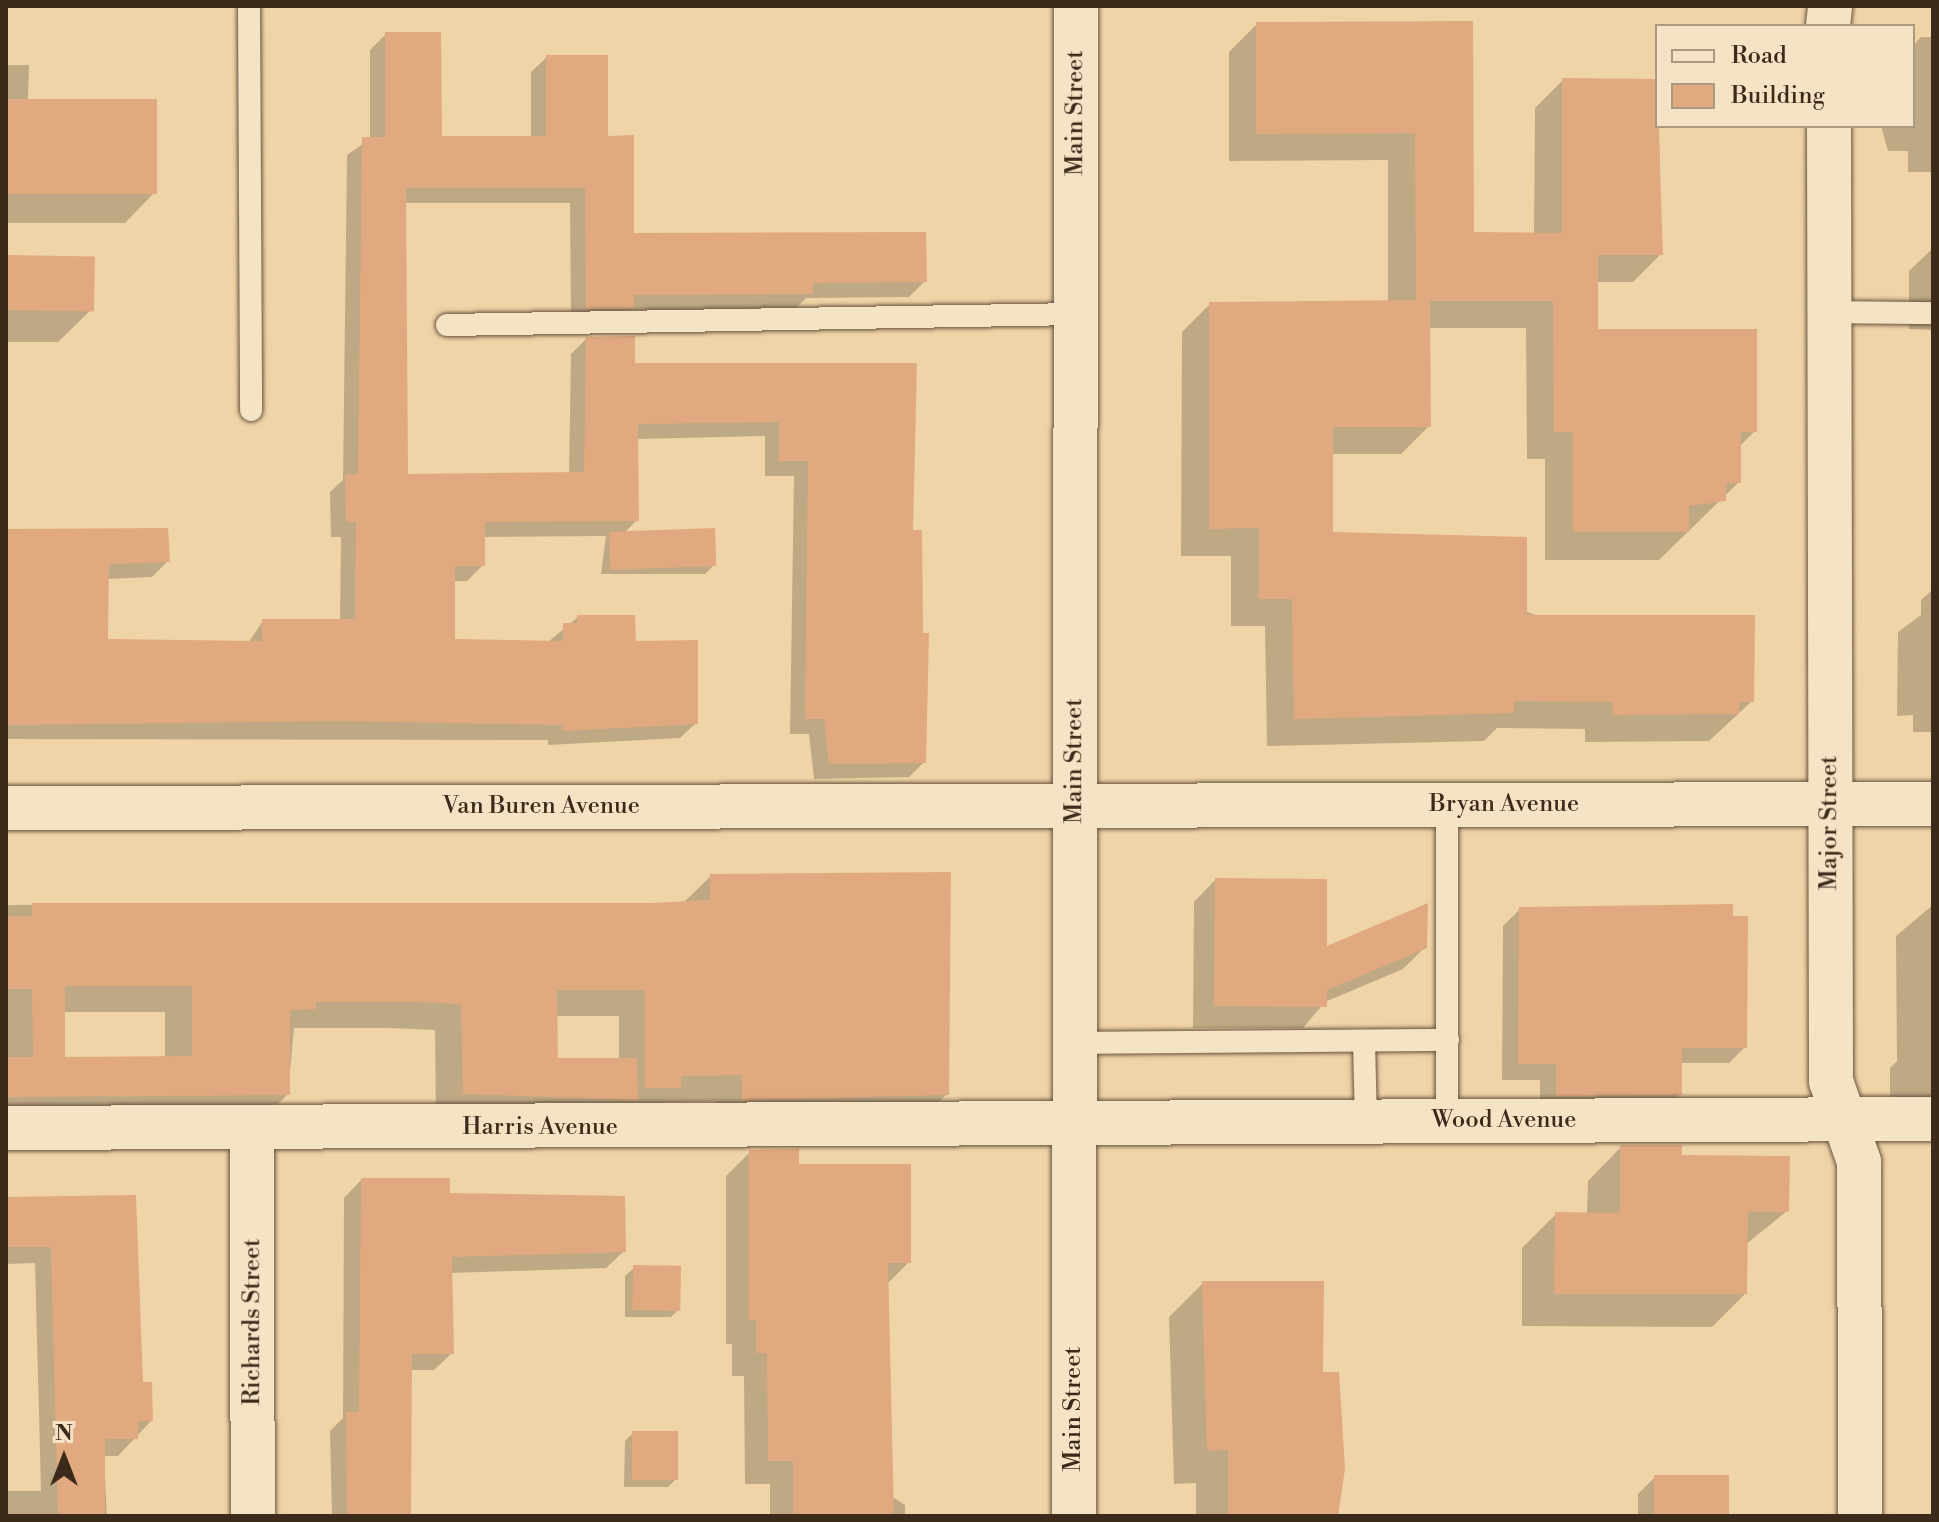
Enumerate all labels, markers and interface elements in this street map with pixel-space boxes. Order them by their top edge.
legend [1655,24,1915,128]
text: Road [1731,41,1787,71]
street label: Main Street [1062,50,1090,176]
text: Building [1731,81,1825,111]
street label: Main Street [1061,698,1089,824]
street label: Major Street [1816,755,1844,891]
street label: Bryan Avenue [1429,791,1579,819]
street label: Van Buren Avenue [442,793,640,821]
street label: Wood Avenue [1432,1107,1576,1135]
street label: Harris Avenue [462,1114,618,1142]
street label: Richards Street [239,1238,267,1406]
street label: Main Street [1060,1346,1088,1472]
north arrow [24,1418,104,1498]
text: N [55,1420,73,1447]

